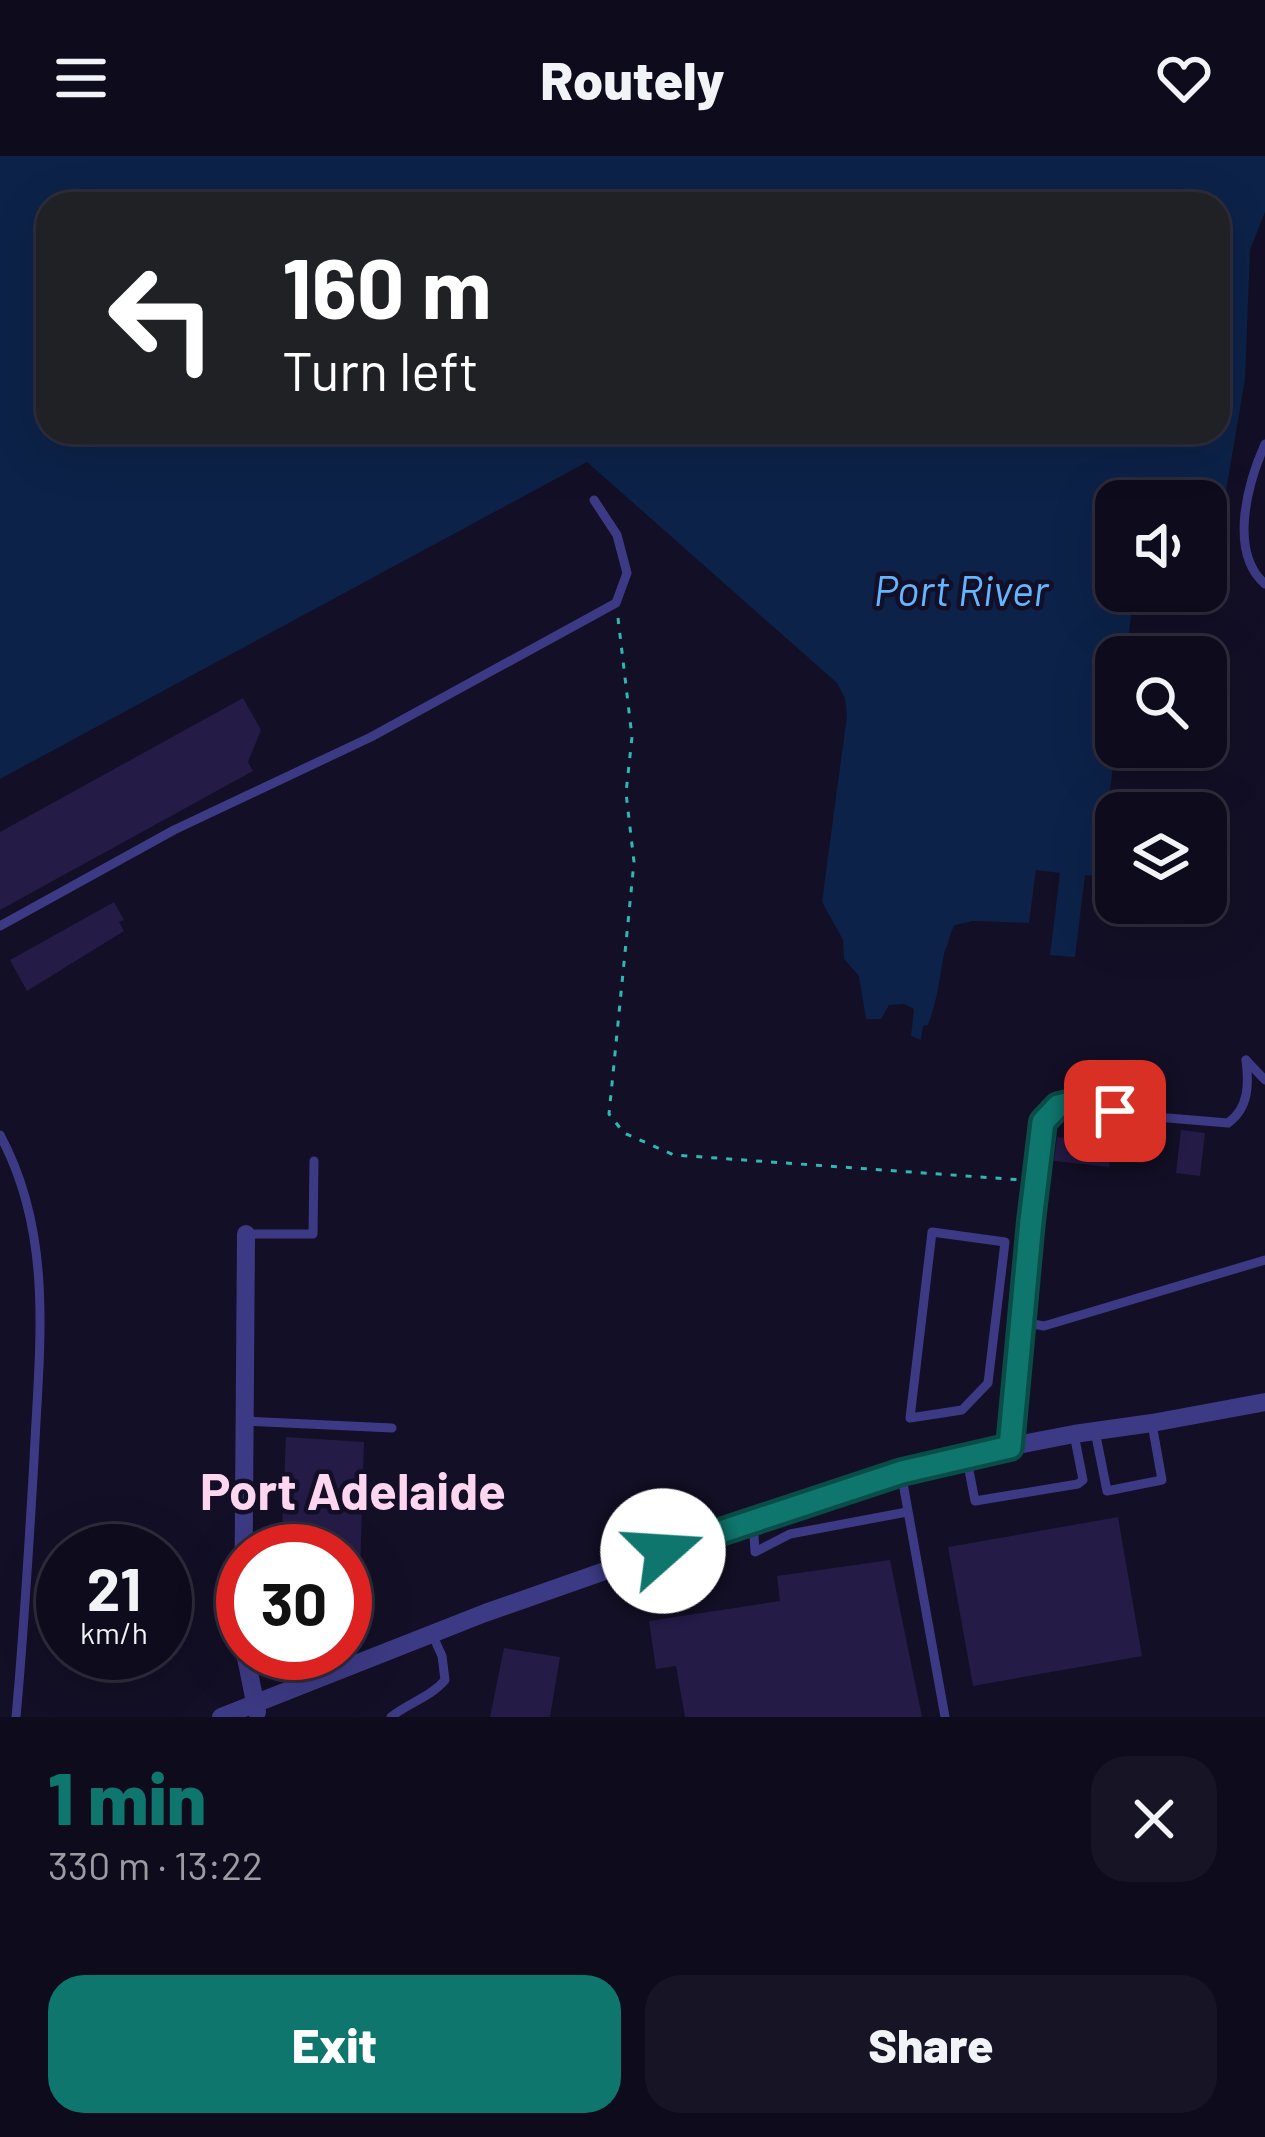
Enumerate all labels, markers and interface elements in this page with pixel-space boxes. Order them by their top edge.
icon: menu [48,45,114,111]
icon: heart [1151,45,1217,111]
text: Routely [540,46,725,111]
text: 160 m [282,235,492,336]
icon: left [84,240,240,396]
text: Turn left [282,337,479,402]
map controls [1095,480,1227,924]
button: sound [1095,480,1227,612]
water label: Port River [874,564,1049,614]
button: search [1095,636,1227,768]
button: layers [1095,792,1227,924]
pin [1064,1060,1166,1162]
icon: arrive [1082,1078,1148,1144]
district label: Port Adelaide [200,1459,506,1520]
position arrow [600,1488,726,1614]
speed limit sign: 30 [216,1524,372,1680]
text: 21 [87,1551,141,1623]
text: km/h [80,1614,148,1650]
text: 1 min [48,1753,206,1839]
button: close [1091,1756,1217,1882]
text: 330 m · 13:22 [48,1841,263,1888]
button: Exit [48,1975,621,2113]
button: Share [645,1975,1217,2113]

